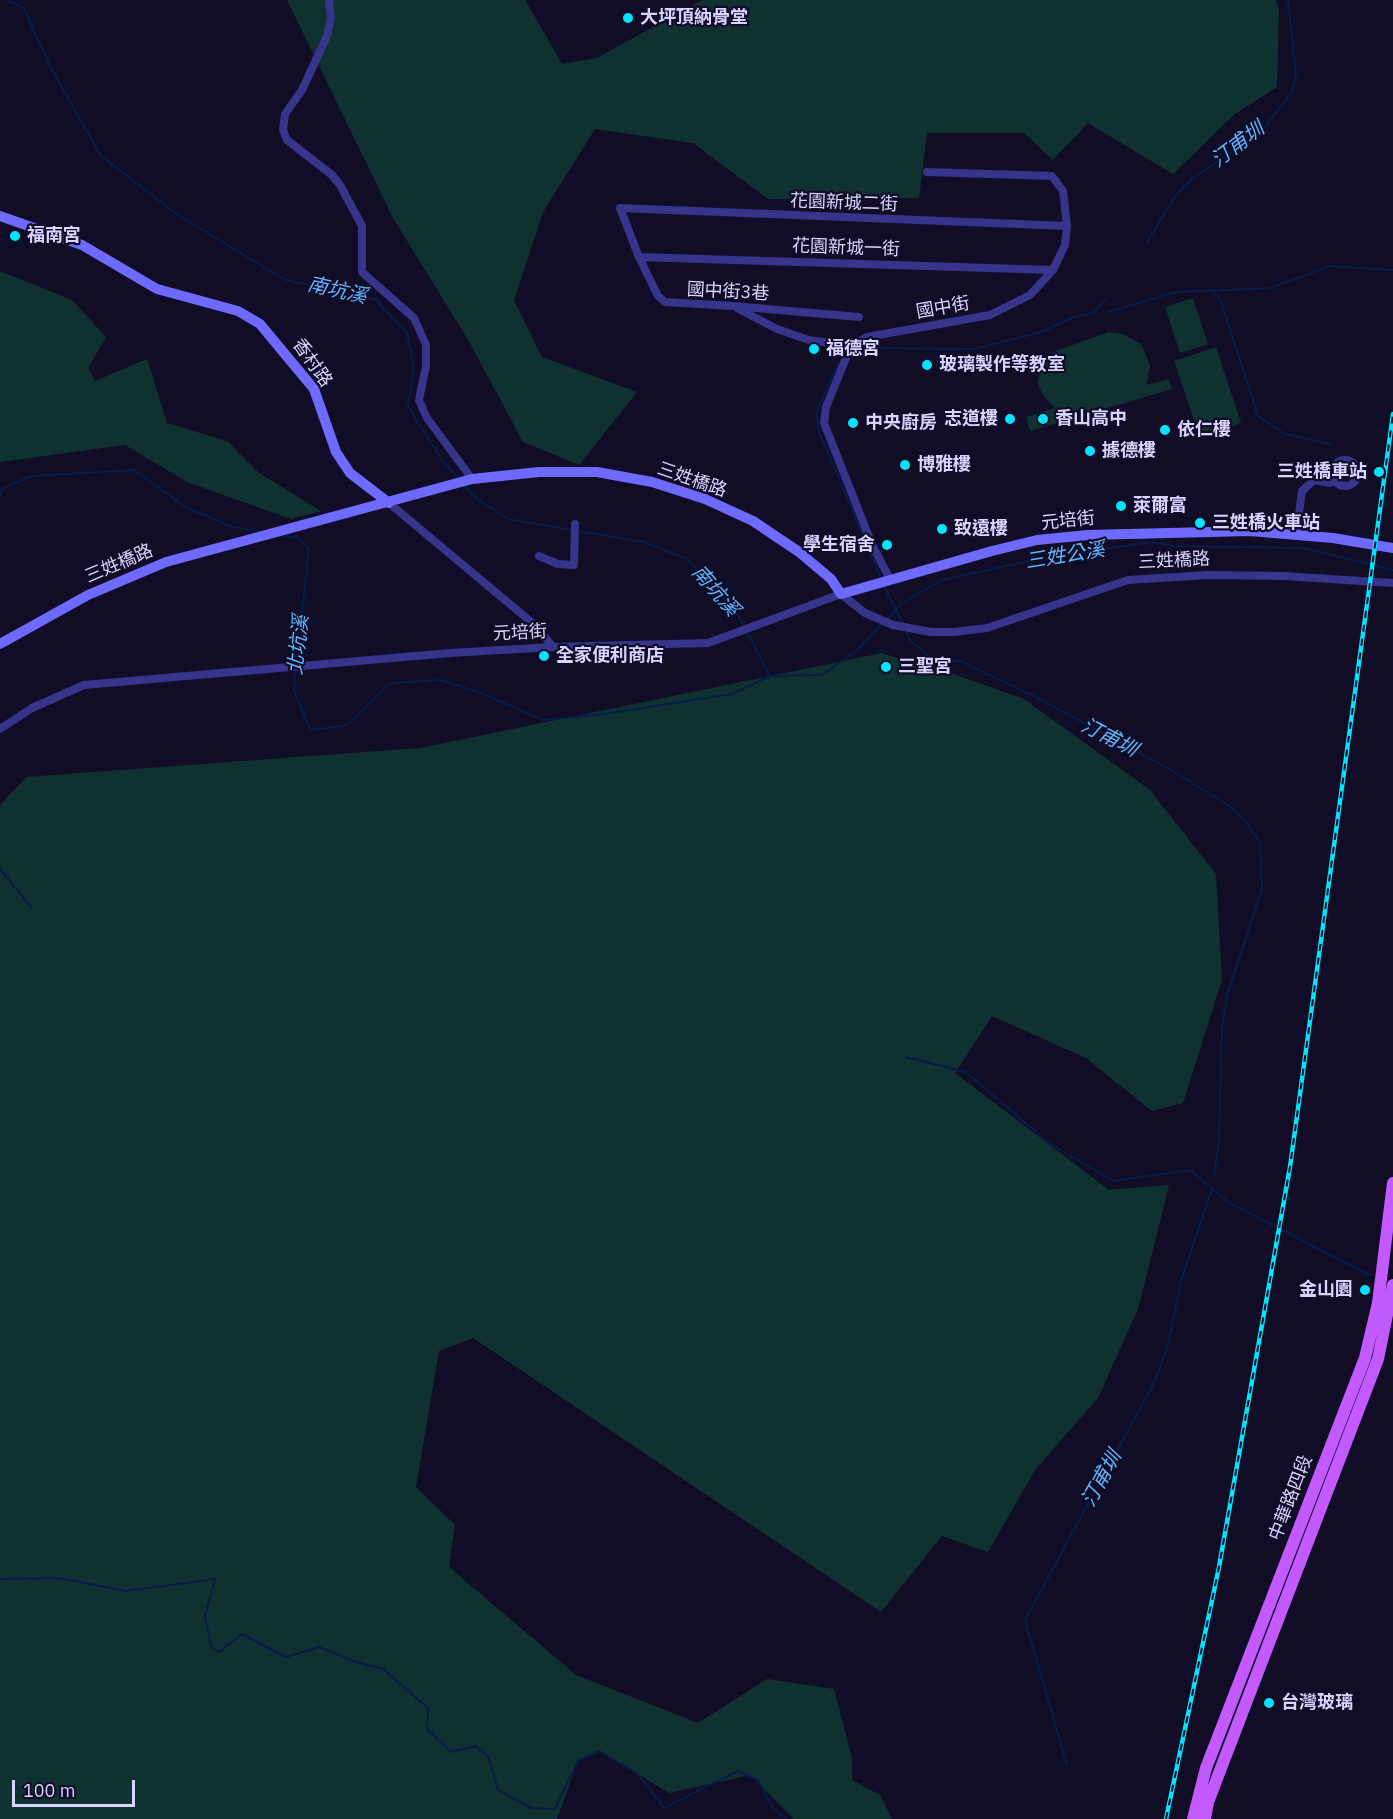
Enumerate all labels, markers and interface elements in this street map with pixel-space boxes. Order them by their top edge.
place label: 大坪頂納骨堂 [640,7,748,29]
marker: 大坪頂納骨堂 [621,11,635,25]
water label: 汀甫圳 [1207,117,1269,173]
street label: 花園新城二街 [790,190,898,216]
place label: 福南宮 [27,225,81,247]
marker: 福南宮 [8,229,22,243]
street label: 花園新城一街 [792,235,900,261]
water label: 南坑溪 [305,273,369,309]
street label: 國中街3巷 [686,279,770,305]
street label: 國中街 [915,293,971,323]
street label: 香村路 [288,335,336,391]
place label: 福德宮 [826,338,880,360]
marker: 福德宮 [807,342,821,356]
place label: 玻璃製作等教室 [939,354,1065,376]
marker: 玻璃製作等教室 [920,358,934,372]
place label: 志道樓 [944,408,998,430]
place label: 香山高中 [1055,408,1127,430]
place label: 中央廚房 [865,412,937,434]
marker: 志道樓 [1003,412,1017,426]
marker: 香山高中 [1036,412,1050,426]
marker: 中央廚房 [846,416,860,430]
place label: 依仁樓 [1177,419,1231,441]
marker: 依仁樓 [1158,423,1172,437]
place label: 據德樓 [1102,440,1156,462]
marker: 據德樓 [1083,444,1097,458]
place label: 博雅樓 [917,454,971,476]
street label: 三姓橋路 [654,458,730,502]
marker: 博雅樓 [898,458,912,472]
place label: 三姓橋車站 [1277,461,1367,483]
marker: 三姓橋車站 [1372,465,1386,479]
place label: 萊爾富 [1133,495,1187,517]
marker: 萊爾富 [1114,499,1128,513]
street label: 元培街 [1040,507,1096,535]
place label: 三姓橋火車站 [1212,512,1320,534]
marker: 三姓橋火車站 [1193,516,1207,530]
place label: 致遠樓 [954,518,1008,540]
marker: 致遠樓 [935,522,949,536]
place label: 學生宿舍 [803,534,875,556]
marker: 學生宿舍 [880,538,894,552]
water label: 三姓公溪 [1024,538,1106,574]
street label: 三姓橋路 [82,540,156,588]
street label: 三姓橋路 [1137,548,1211,574]
water label: 南坑溪 [686,560,744,622]
water label: 北坑溪 [284,614,314,676]
street label: 元培街 [492,621,548,645]
place label: 全家便利商店 [556,645,664,667]
marker: 全家便利商店 [537,649,551,663]
place label: 三聖宮 [898,656,952,678]
marker: 三聖宮 [879,660,893,674]
water label: 汀甫圳 [1077,714,1141,762]
place label: 金山園 [1299,1279,1353,1301]
marker: 金山園 [1358,1283,1372,1297]
water label: 汀甫圳 [1077,1447,1127,1511]
street label: 中華路四段 [1265,1452,1317,1544]
place label: 台灣玻璃 [1281,1692,1353,1714]
marker: 台灣玻璃 [1262,1696,1276,1710]
scale bar [15,1768,138,1806]
text: 100 m [23,1779,75,1802]

